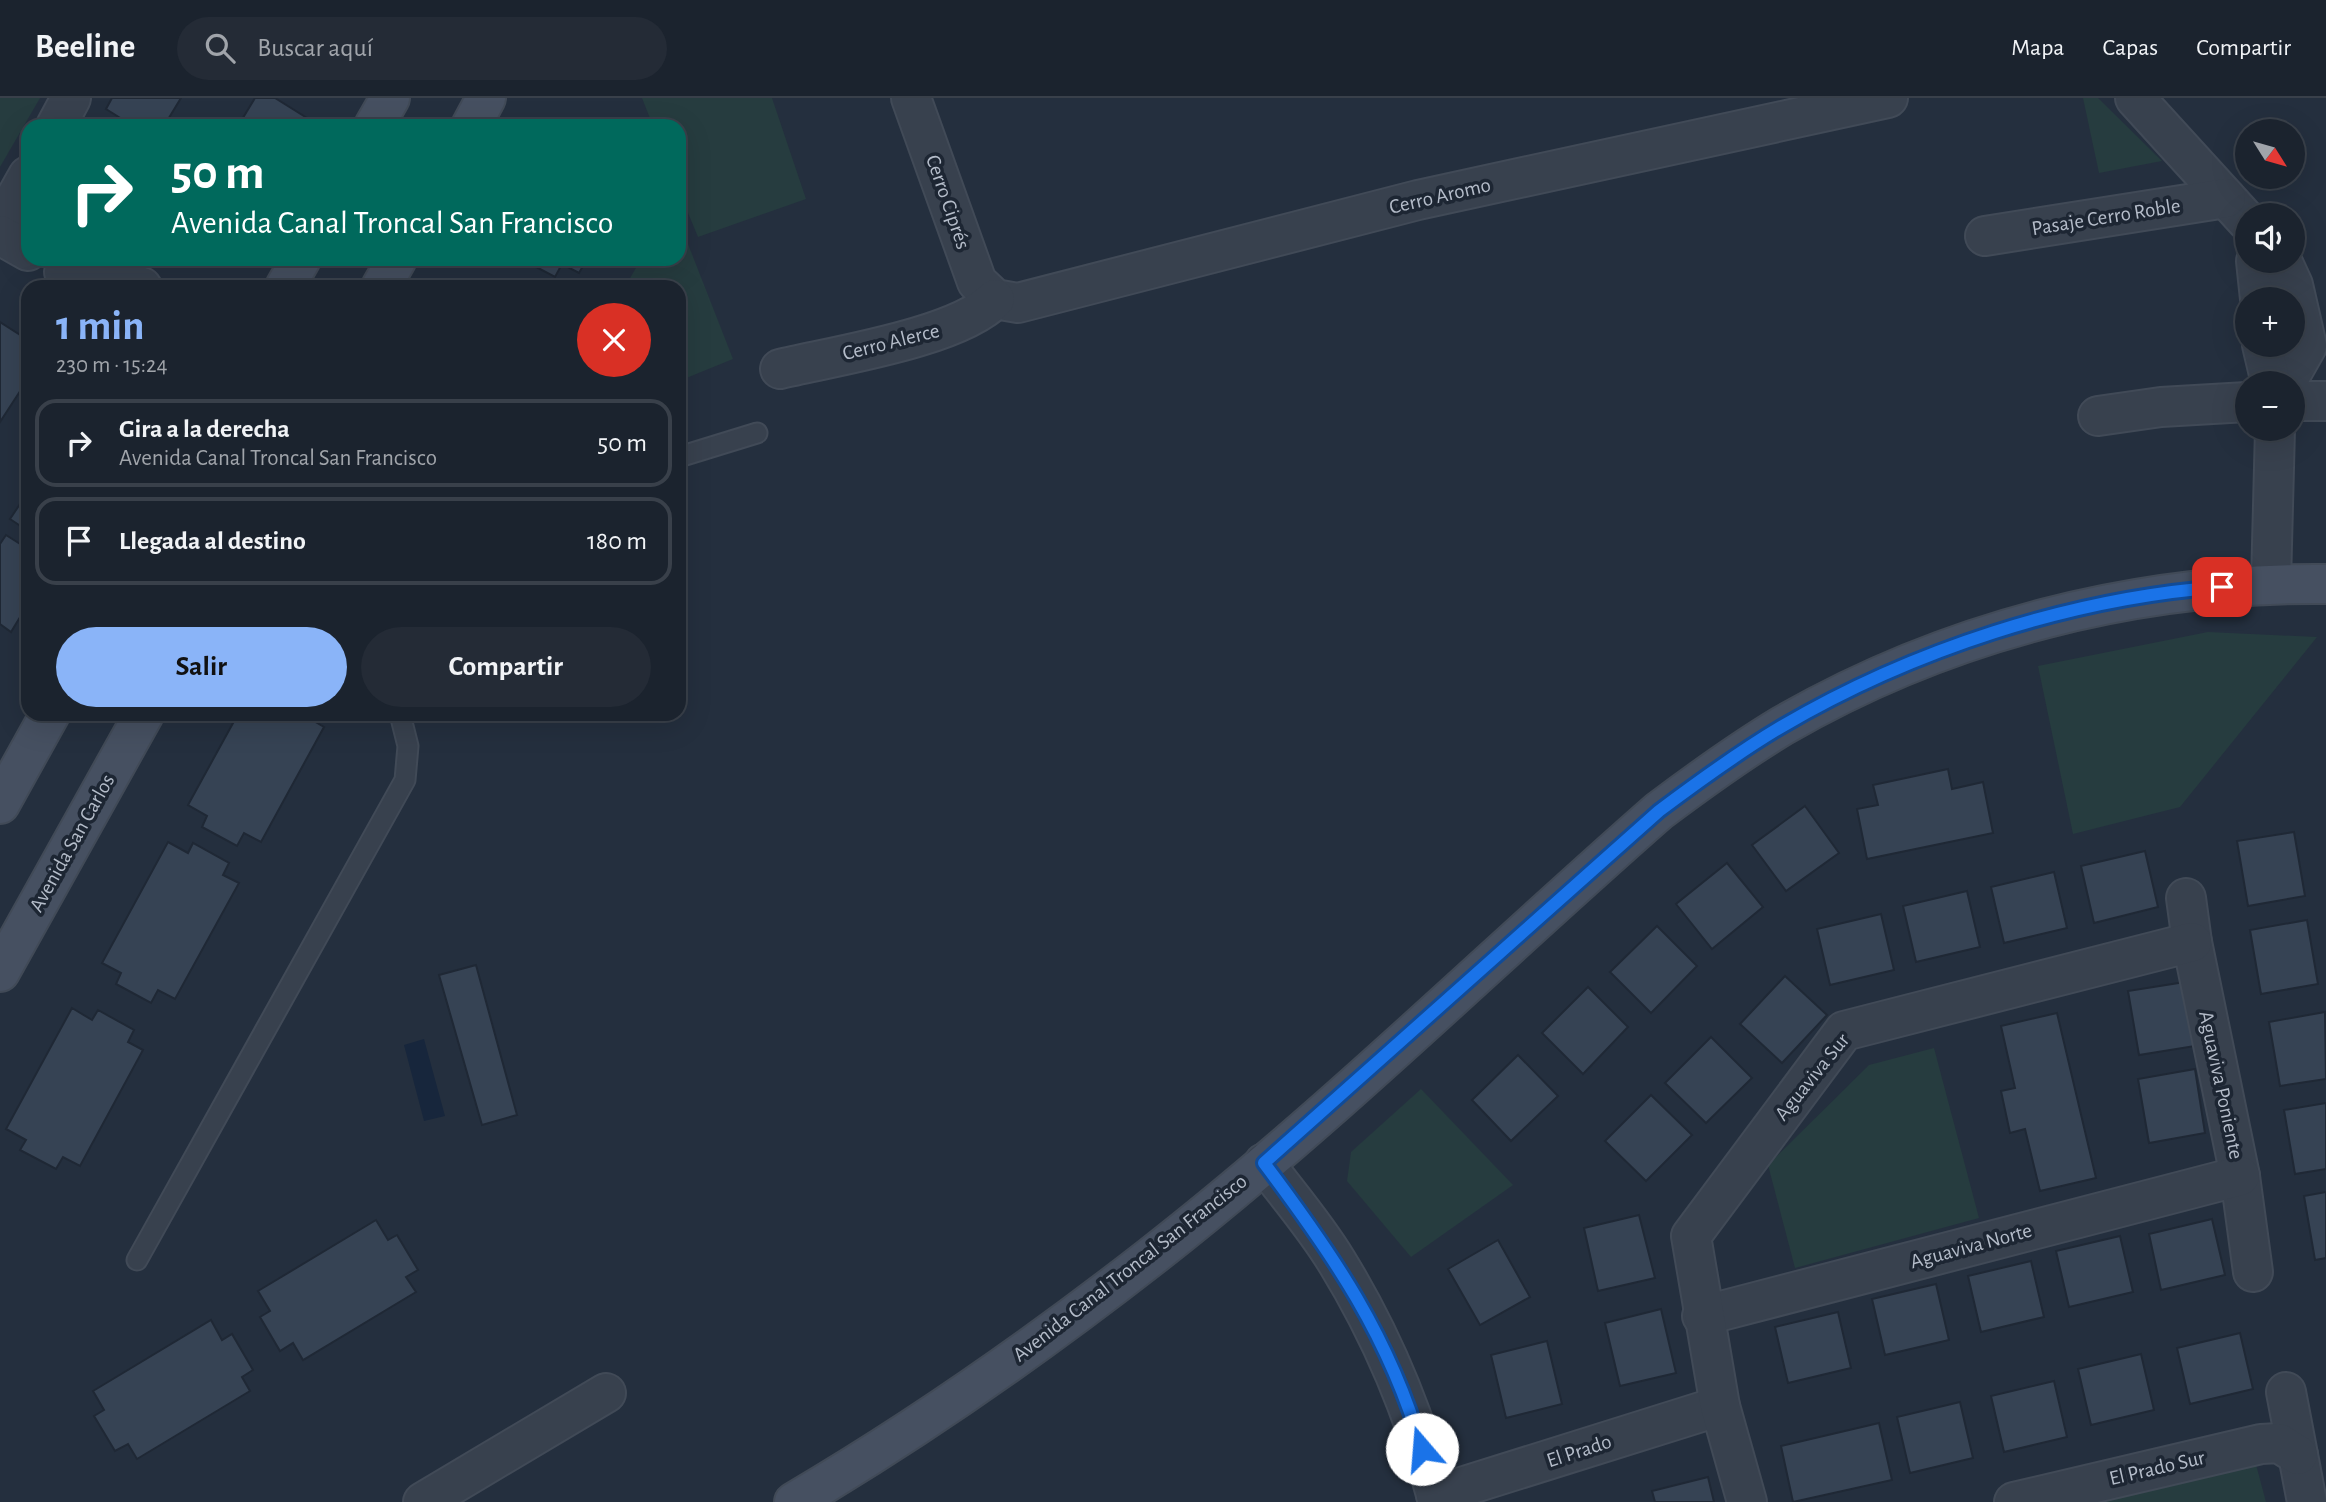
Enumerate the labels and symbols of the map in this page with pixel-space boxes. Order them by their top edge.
north arrow [2235,119,2305,189]
street label: Cerro Ciprés [922,152,974,252]
street label: Cerro Aromo [1387,174,1493,218]
street label: Pasaje Cerro Roble [2030,195,2182,239]
street label: Cerro Alerce [840,320,942,364]
pin [2192,557,2252,617]
street label: Avenida San Carlos [26,771,118,915]
street label: Aguaviva Poniente [2195,1009,2247,1161]
street label: Aguaviva Sur [1771,1029,1853,1125]
street label: Avenida Canal Troncal San Francisco [1009,1170,1251,1366]
street label: Aguaviva Norte [1908,1220,2034,1272]
position arrow [1385,1412,1459,1486]
street label: El Prado [1544,1431,1614,1471]
street label: El Prado Sur [2107,1447,2207,1489]

